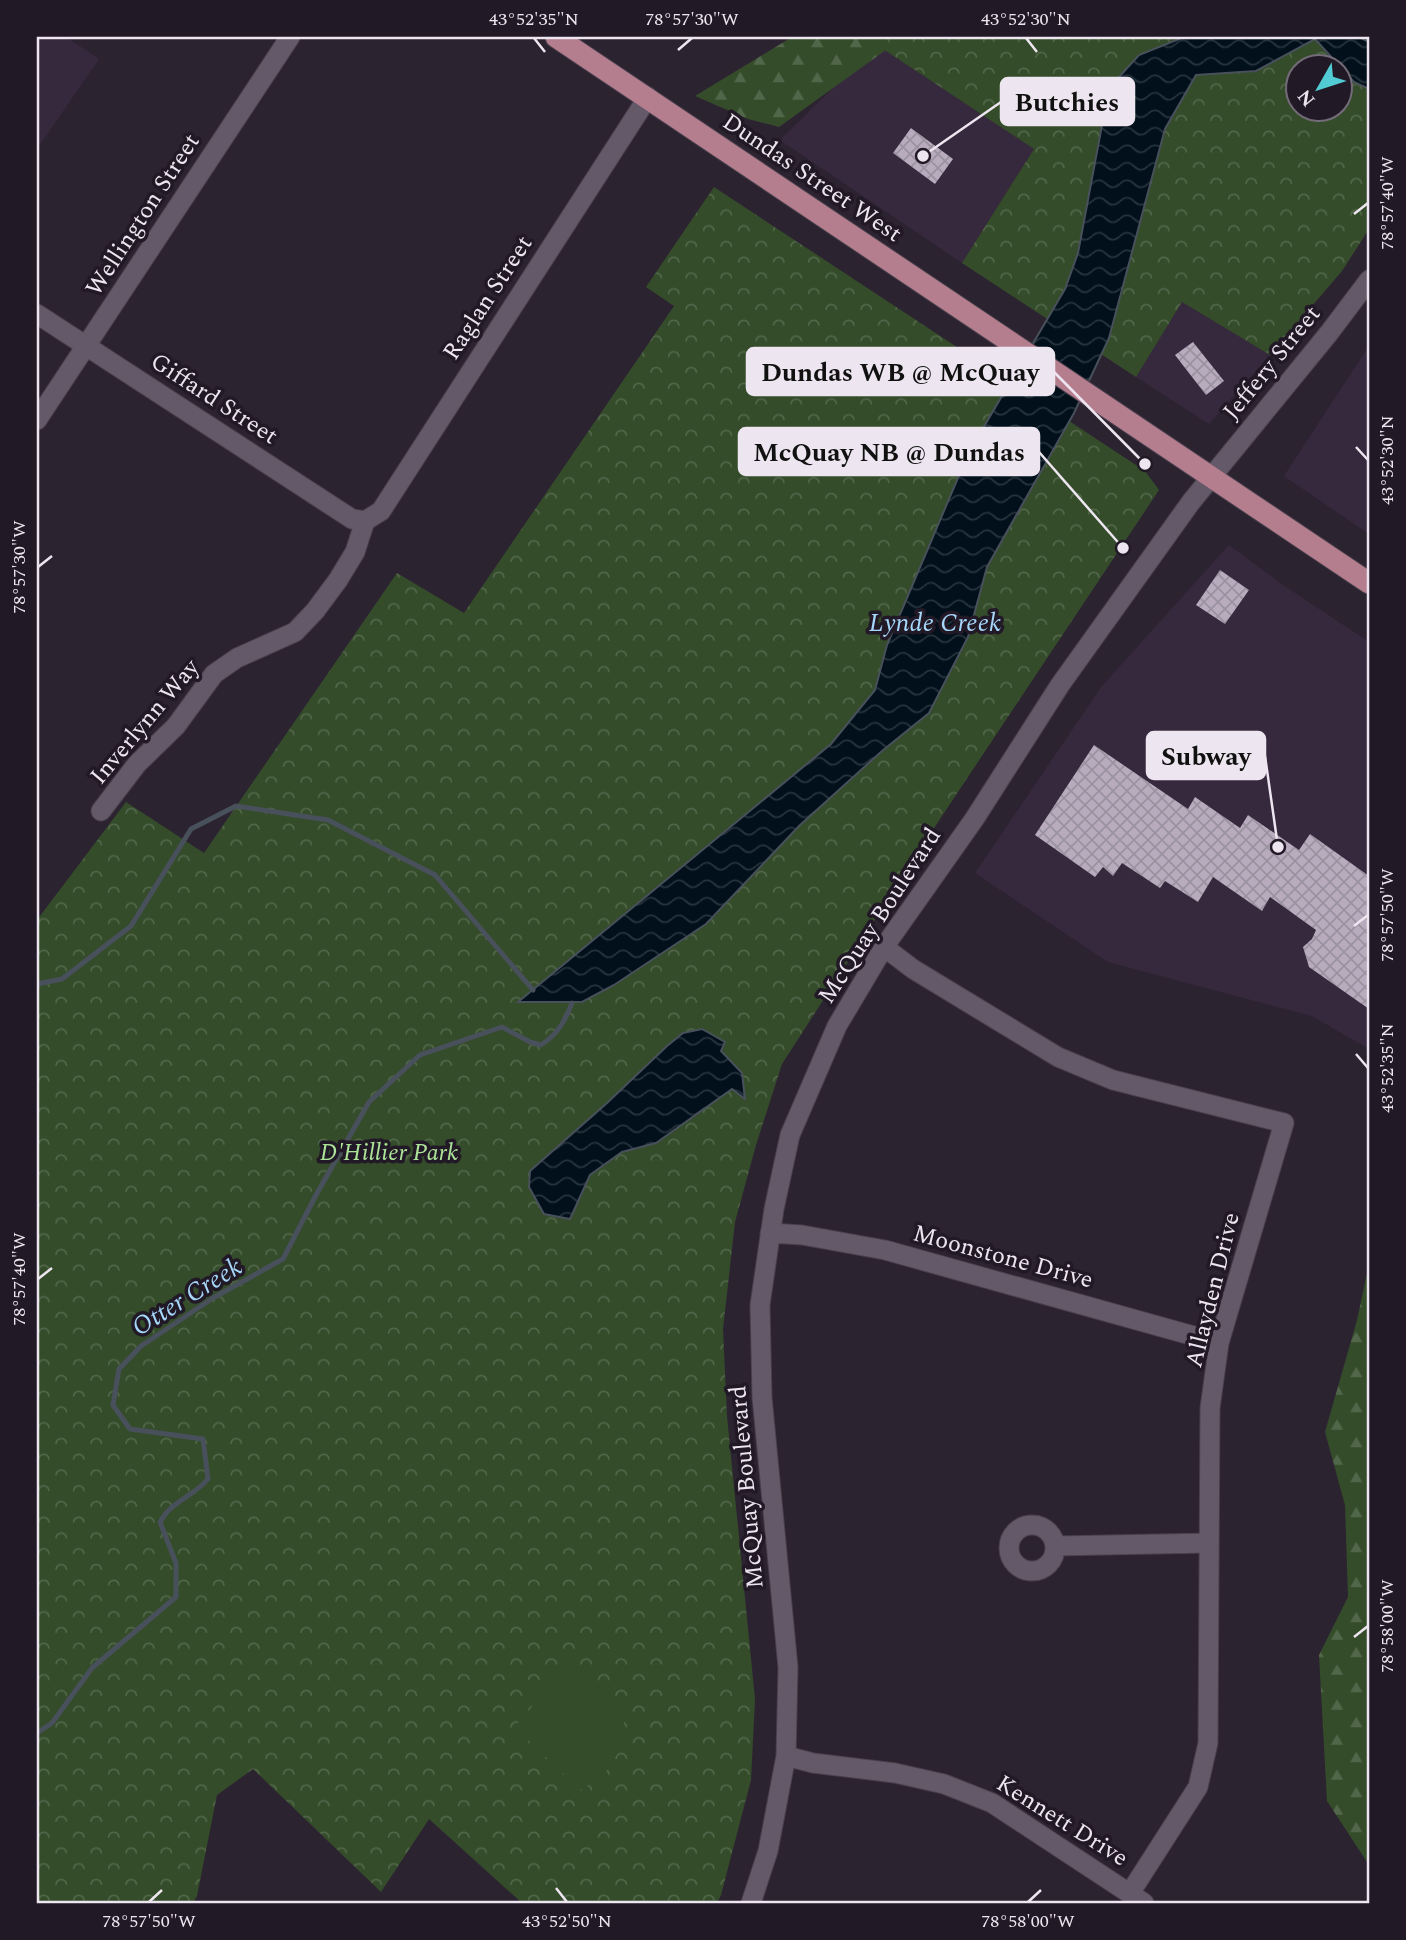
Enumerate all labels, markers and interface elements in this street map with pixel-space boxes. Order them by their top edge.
text: 43°52'35"N [489,6,579,33]
text: 78°57'30"W [645,6,739,33]
text: 43°52'30"N [981,6,1071,33]
north arrow [1284,52,1354,122]
callout: Butchies [1001,78,1134,125]
text: Butchies [1015,83,1119,123]
text: N [1291,83,1323,113]
street label: Dundas Street West [715,104,909,252]
street label: Wellington Street [77,127,209,303]
text: 78°57'40"W [1374,156,1401,250]
street label: Raglan Street [434,229,542,367]
street label: Jeffery Street [1214,298,1330,428]
street label: Giffard Street [143,344,285,454]
callout: Dundas WB @ McQuay [747,348,1054,395]
text: Dundas WB @ McQuay [761,353,1041,393]
text: 43°52'30"N [1374,415,1401,505]
callout: McQuay NB @ Dundas [739,428,1039,475]
text: McQuay NB @ Dundas [753,433,1025,473]
text: 78°57'30"W [6,520,33,614]
water label: Lynde Creek [869,603,1001,643]
street label: Inverlynn Way [82,650,209,793]
callout: Subway [1147,732,1265,779]
text: Subway [1161,737,1253,777]
street label: McQuay Boulevard [809,821,951,1011]
text: 78°57'50"W [1374,868,1401,962]
text: 43°52'35"N [1374,1023,1401,1113]
park label: D'Hillier Park [320,1135,458,1171]
street label: Allayden Drive [1176,1209,1250,1371]
street label: Moonstone Drive [909,1216,1097,1298]
text: 78°57'40"W [6,1232,33,1326]
water label: Otter Creek [124,1247,250,1347]
street label: McQuay Boulevard [720,1384,774,1590]
text: 78°58'00"W [1374,1579,1401,1673]
street label: Kennett Drive [989,1766,1135,1876]
text: 78°57'50"W [102,1908,196,1935]
text: 43°52'50"N [522,1908,612,1935]
text: 78°58'00"W [981,1908,1075,1935]

